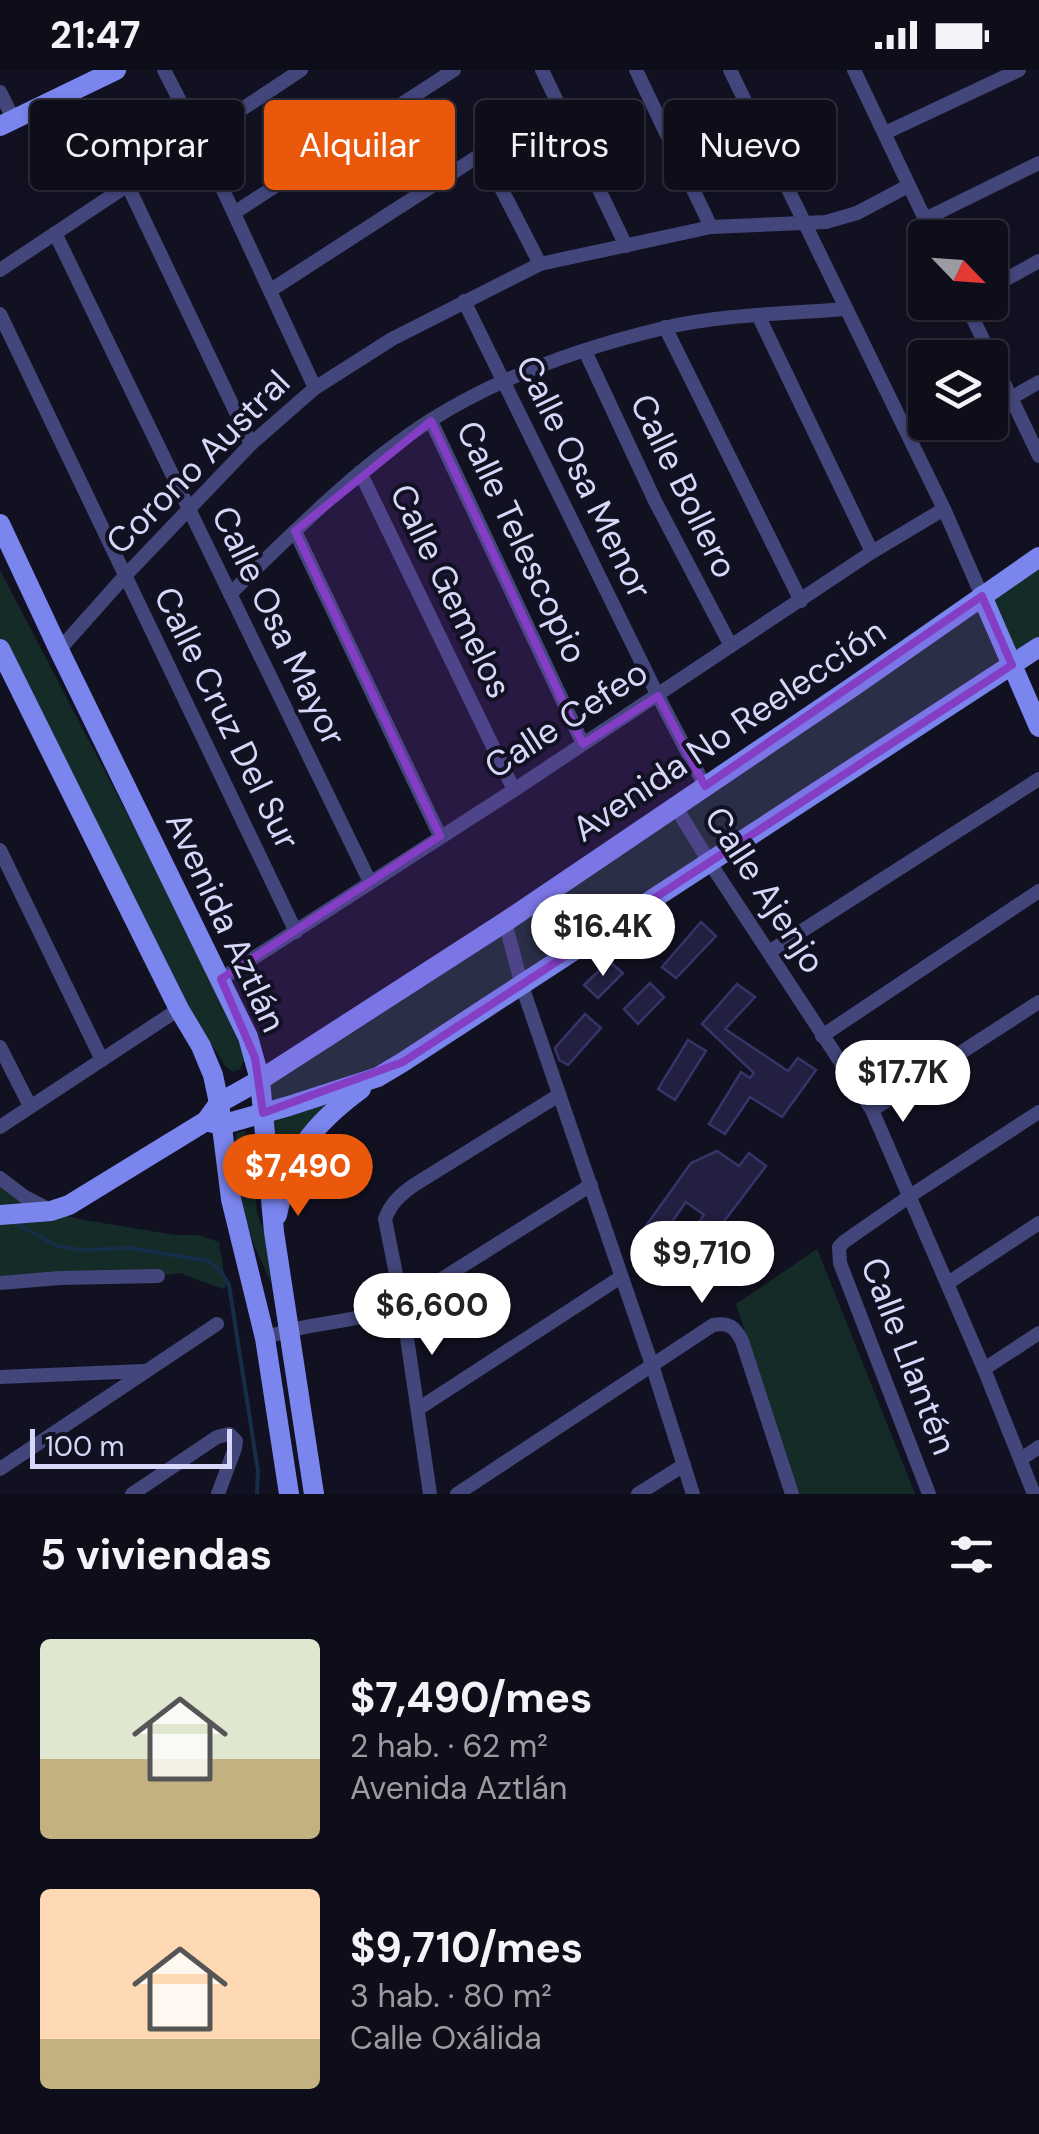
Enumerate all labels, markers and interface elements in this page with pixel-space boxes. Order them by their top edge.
text: 21:47 [50,10,141,60]
chip: Comprar [30,100,244,190]
chip: Alquilar [264,100,455,190]
chip: Filtros [475,100,644,190]
chip: Nuevo [664,100,836,190]
north arrow [908,220,1008,320]
map controls [908,220,1008,440]
button: layers [908,340,1008,440]
street label: Calle Osa Menor [505,348,663,606]
street label: Corono Austral [96,360,300,564]
street label: Calle Bollero [620,386,748,586]
street label: Calle Telescopio [446,413,598,671]
street label: Calle Gemelos [379,476,523,706]
street label: Calle Osa Mayor [201,498,357,754]
street label: Calle Cruz Del Sur [143,579,311,857]
street label: Avenida No Reelección [563,608,895,852]
street label: Calle Cefeo [476,649,656,789]
street label: Calle Ajenjo [694,798,836,982]
street label: Avenida Aztlán [155,805,297,1039]
pin: $16.4K [522,894,684,979]
text: $16.4K [553,905,653,947]
pin: $17.7K [822,1040,984,1125]
text: $17.7K [857,1051,949,1093]
pin: $7,490 [217,1134,379,1219]
text: $7,490 [245,1145,351,1187]
pin: $9,710 [621,1221,783,1306]
text: $9,710 [652,1232,752,1274]
street label: Calle Llantén [850,1251,968,1461]
pin: $6,600 [351,1273,513,1358]
text: $6,600 [376,1284,488,1326]
scale bar [30,1424,232,1468]
text: 100 m [45,1428,124,1465]
text: 5 viviendas [40,1527,272,1582]
icon: filters [944,1527,999,1582]
text: $7,490/mes [350,1670,592,1725]
icon: home [120,1679,240,1799]
text: 2 hab. · 62 m² [350,1725,548,1767]
text: Avenida Aztlán [350,1767,567,1809]
text: $9,710/mes [350,1920,583,1975]
icon: home [120,1929,240,2049]
text: 3 hab. · 80 m² [350,1975,552,2017]
text: Calle Oxálida [350,2017,542,2059]

